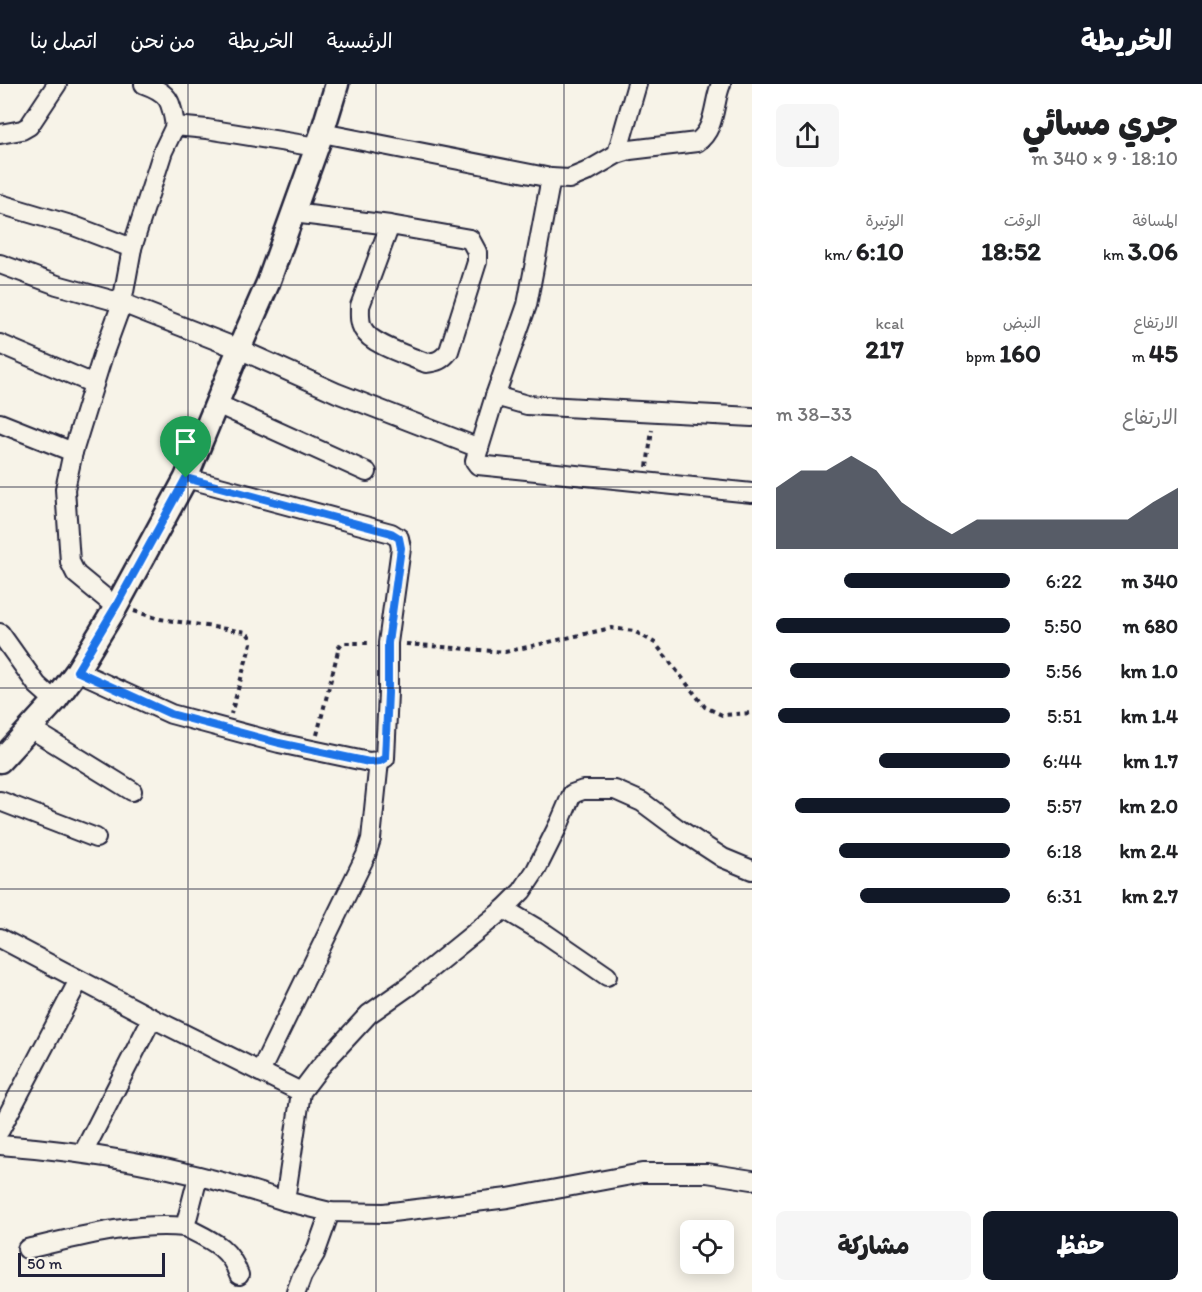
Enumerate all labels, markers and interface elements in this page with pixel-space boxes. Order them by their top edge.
text: الخريطة [1081,23,1172,57]
text: اتصل بنا [30,28,98,53]
text: من نحن [131,28,195,53]
text: الخريطة [228,28,294,53]
text: الرئيسية [327,28,393,53]
button: share [776,104,839,167]
text: جري مسائي [1023,104,1178,143]
text: 18:10 · 9 × 340 m [1032,146,1178,170]
text: الوتيرة [865,211,904,230]
text: الوقت [1004,211,1041,230]
text: المسافة [1132,211,1178,230]
text: 6:10 [856,235,904,267]
text: 18:52 [981,235,1041,267]
text: 3.06 [1128,235,1178,267]
text: /km [824,245,856,264]
text: km [1103,245,1128,264]
text: النبض [1003,313,1041,332]
text: الارتفاع [1133,313,1178,332]
text: kcal [876,314,904,333]
text: 217 [865,333,904,365]
text: 160 [999,337,1041,369]
text: 45 [1149,337,1178,369]
text: bpm [966,347,999,366]
text: m [1132,347,1149,366]
text: 33–38 m [776,402,852,426]
text: الارتفاع [1122,405,1178,429]
pin [160,416,211,478]
icon: arrive [169,425,202,458]
text: 6:22 [1045,569,1082,593]
text: 340 m [1121,569,1178,593]
text: 5:50 [1044,614,1082,638]
text: 680 m [1123,614,1178,638]
text: 5:56 [1046,659,1082,683]
text: 1.0 km [1121,659,1178,683]
text: 5:51 [1047,704,1082,728]
text: 1.4 km [1121,704,1178,728]
text: 6:44 [1042,749,1082,773]
text: 1.7 km [1123,749,1178,773]
text: 5:57 [1046,794,1082,818]
text: 2.0 km [1119,794,1178,818]
text: 6:18 [1046,839,1082,863]
text: 2.4 km [1120,839,1178,863]
text: 6:31 [1046,884,1082,908]
text: 2.7 km [1122,884,1178,908]
button: مشاركة [776,1211,971,1280]
button: حفظ [983,1211,1178,1280]
map controls [680,1220,734,1274]
button: locate [680,1220,734,1274]
scale bar [18,1250,165,1278]
text: 50 m [27,1254,62,1273]

